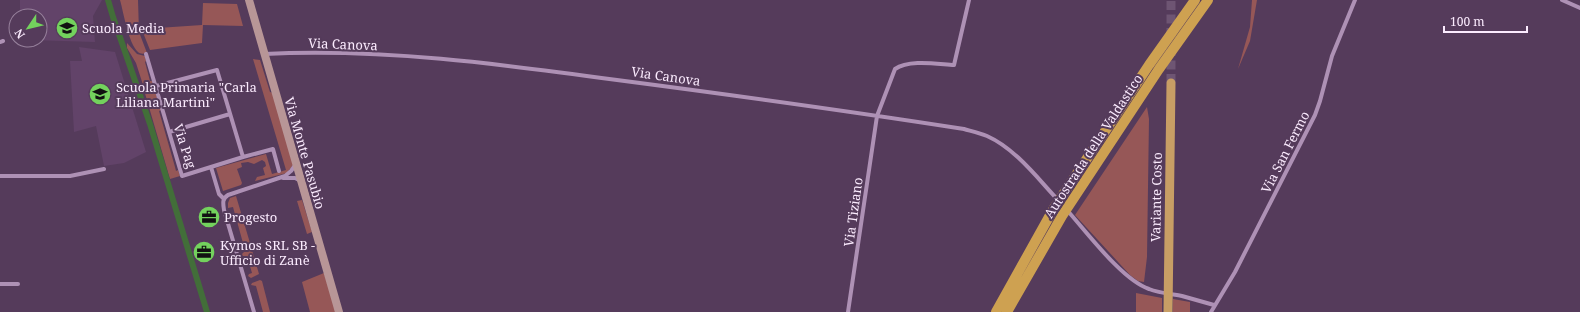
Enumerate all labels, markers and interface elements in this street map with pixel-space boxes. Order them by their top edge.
north arrow [8,8,48,48]
scale bar [1444,8,1527,34]
text: 100 m [1450,13,1485,30]
school or university icon: Scuola Media [54,15,80,41]
place label: Scuola Media [82,19,165,37]
text: N [11,26,28,42]
street label: Via Canova [308,34,378,54]
street label: Via Canova [630,62,702,90]
street label: Autostrada della Valdastico [1040,70,1146,222]
place label: Scuola Primaria "Carla Liliana Martini" [116,78,257,111]
school or university icon: Scuola Primaria "Carla Liliana Martini" [87,81,113,107]
street label: Via Monte Pasubio [280,95,330,211]
street label: Via San Fermo [1257,108,1313,196]
street label: Via Pag [169,121,201,171]
street label: Variante Costo [1146,152,1166,242]
street label: Via Tiziano [839,176,867,248]
office icon: Progesto [196,204,222,230]
place label: Progesto [224,208,277,226]
place label: Kymos SRL SB - Ufficio di Zanè [220,236,315,269]
office icon: Kymos SRL SB - Ufficio di Zanè [191,239,217,265]

